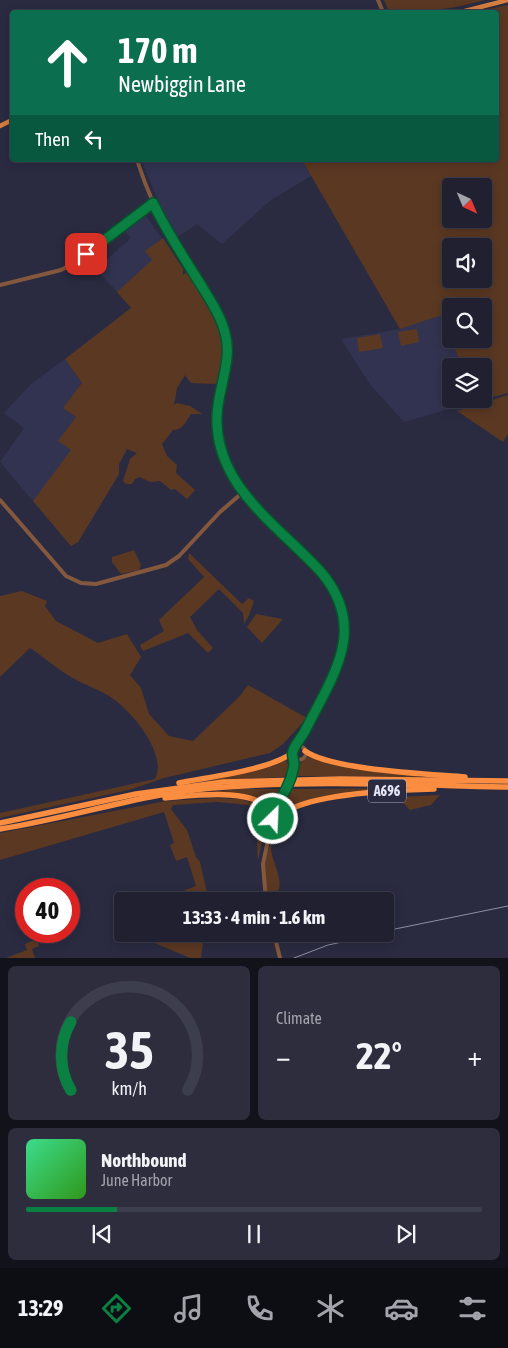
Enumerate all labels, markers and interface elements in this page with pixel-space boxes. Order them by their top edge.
icon: ahead [35,30,100,95]
text: 170 m [118,30,197,70]
text: Newbiggin Lane [118,71,246,97]
icon: left [80,125,108,153]
text: Then [35,128,70,150]
north arrow [442,178,492,228]
map controls [442,178,492,408]
pin [65,233,107,275]
button: sound [442,238,492,288]
icon: arrive [72,240,100,268]
button: search [442,298,492,348]
button: layers [442,358,492,408]
road number: A696 [368,779,406,802]
position arrow [246,792,298,844]
speed limit sign: 40 [15,878,80,943]
text: 13:33 · 4 min · 1.6 km [183,906,325,928]
text: Climate [276,1009,322,1027]
text: 35 [105,1020,153,1080]
text: 22° [356,1034,402,1077]
text: − [276,1040,291,1072]
text: + [467,1040,482,1072]
text: km/h [111,1078,147,1099]
text: Northbound [101,1149,187,1171]
text: June Harbor [101,1171,172,1189]
icon: previous [88,1220,116,1248]
icon: pause [240,1220,268,1248]
icon: next [392,1220,420,1248]
icon: directions [99,1291,134,1326]
icon: music [171,1291,206,1326]
icon: phone [242,1291,277,1326]
icon: climate [313,1291,348,1326]
icon: car [384,1291,419,1326]
icon: filters [455,1291,490,1326]
text: 13:29 [18,1295,63,1321]

